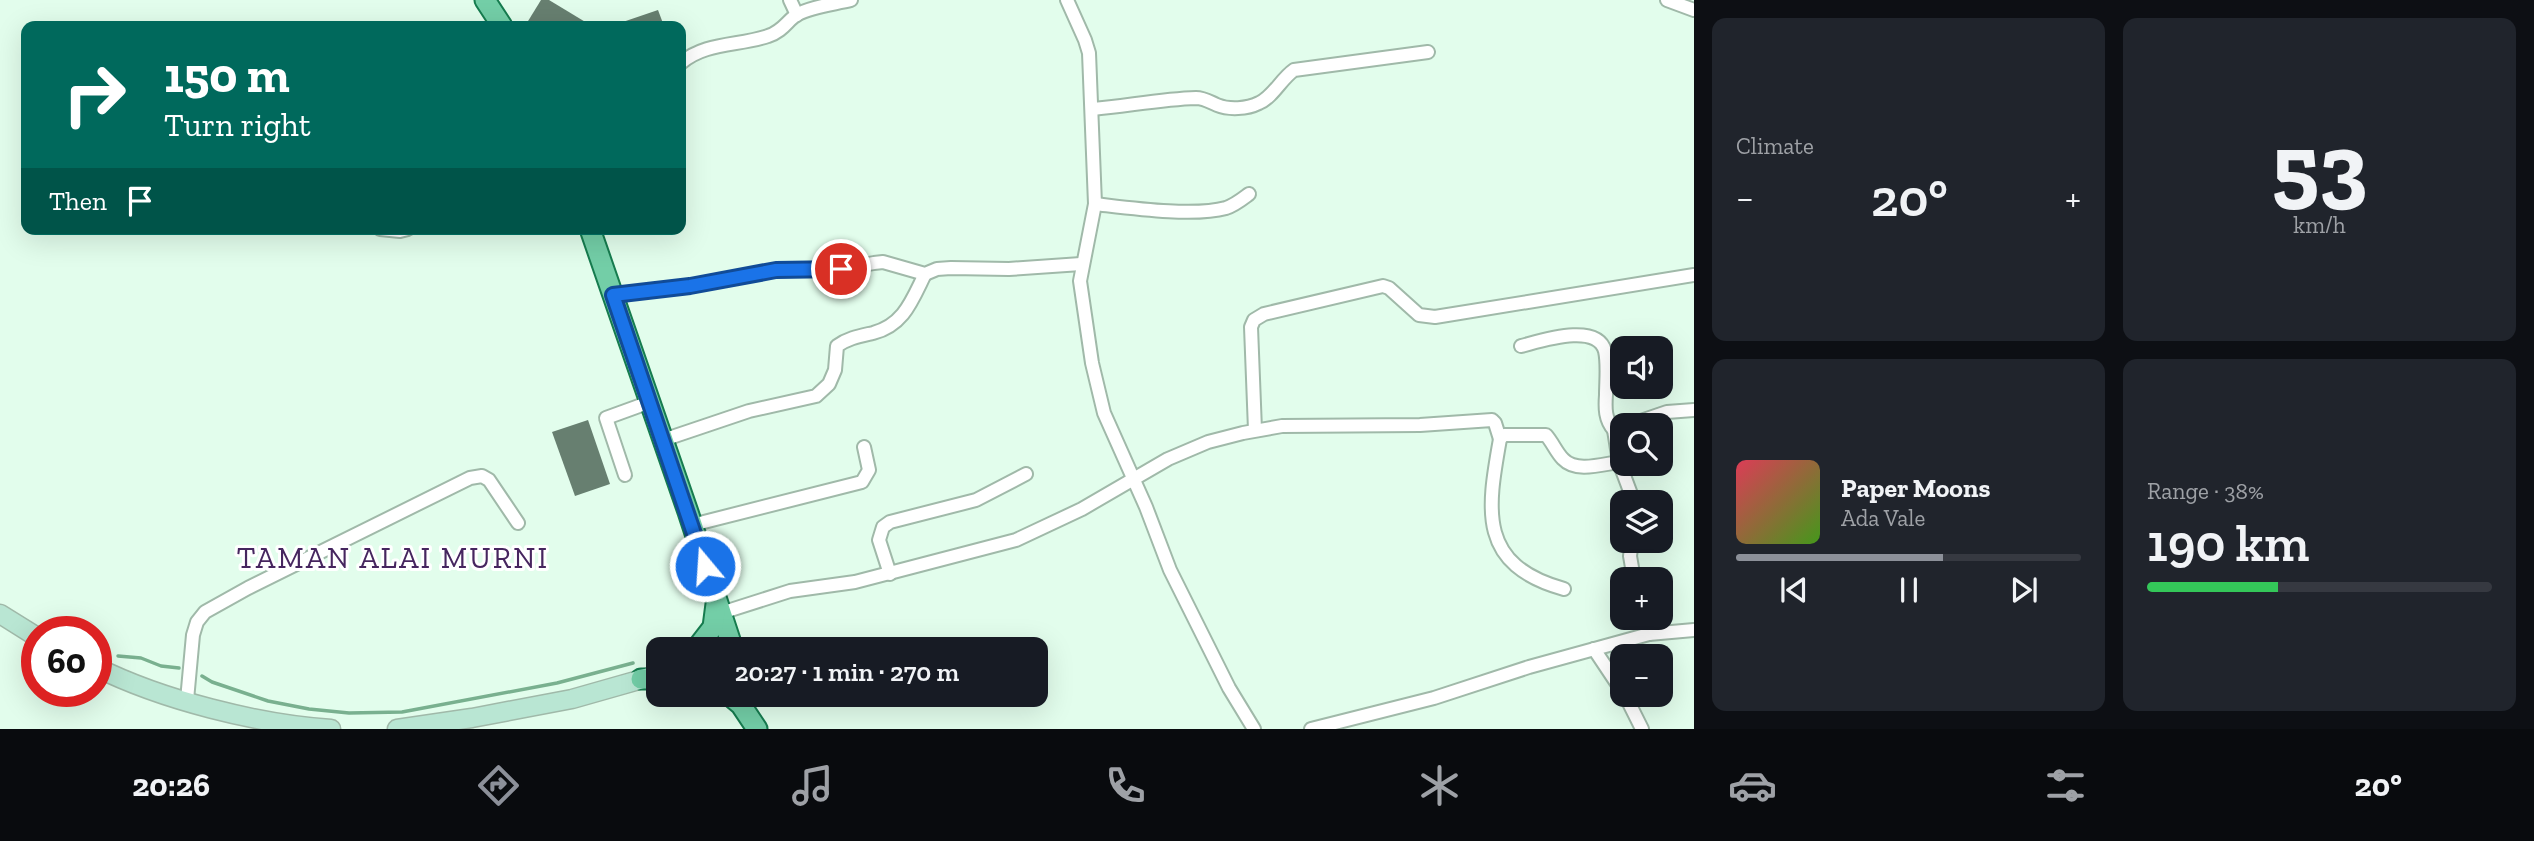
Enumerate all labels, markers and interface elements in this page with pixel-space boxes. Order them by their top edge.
text: 150 m [164,46,290,105]
icon: right [49,49,140,140]
text: Turn right [164,106,311,144]
text: 53 [2271,111,2368,220]
text: Climate [1736,132,1814,160]
text: 20° [1871,167,1948,229]
text: − [1736,175,1754,221]
text: + [2065,175,2081,221]
icon: arrive [121,182,159,220]
text: Then [49,185,107,217]
text: km/h [2293,211,2346,239]
pin [811,239,871,299]
icon: arrive [822,250,860,288]
map controls [1610,336,1673,707]
button: sound [1610,336,1673,399]
button: search [1610,413,1673,476]
text: Paper Moons [1841,472,1990,504]
text: Range · 38% [2147,477,2264,505]
button: layers [1610,490,1673,553]
text: Ada Vale [1841,504,1925,532]
text: 190 km [2147,512,2309,574]
position arrow [668,529,742,603]
district label: TAMAN ALAI MURNI [237,540,549,576]
button: + [1610,567,1673,630]
icon: previous [1775,571,1813,609]
icon: pause [1890,571,1928,609]
icon: next [2005,571,2043,609]
speed limit sign: 60 [21,616,112,707]
button: − [1610,644,1673,707]
text: 20:27 · 1 min · 270 m [735,656,959,688]
icon: directions [474,761,523,810]
icon: music [788,761,837,810]
icon: phone [1101,761,1150,810]
icon: climate [1415,761,1464,810]
icon: car [1728,761,1777,810]
icon: filters [2041,761,2090,810]
text: 20:26 [132,766,210,804]
text: 20° [2355,766,2402,804]

